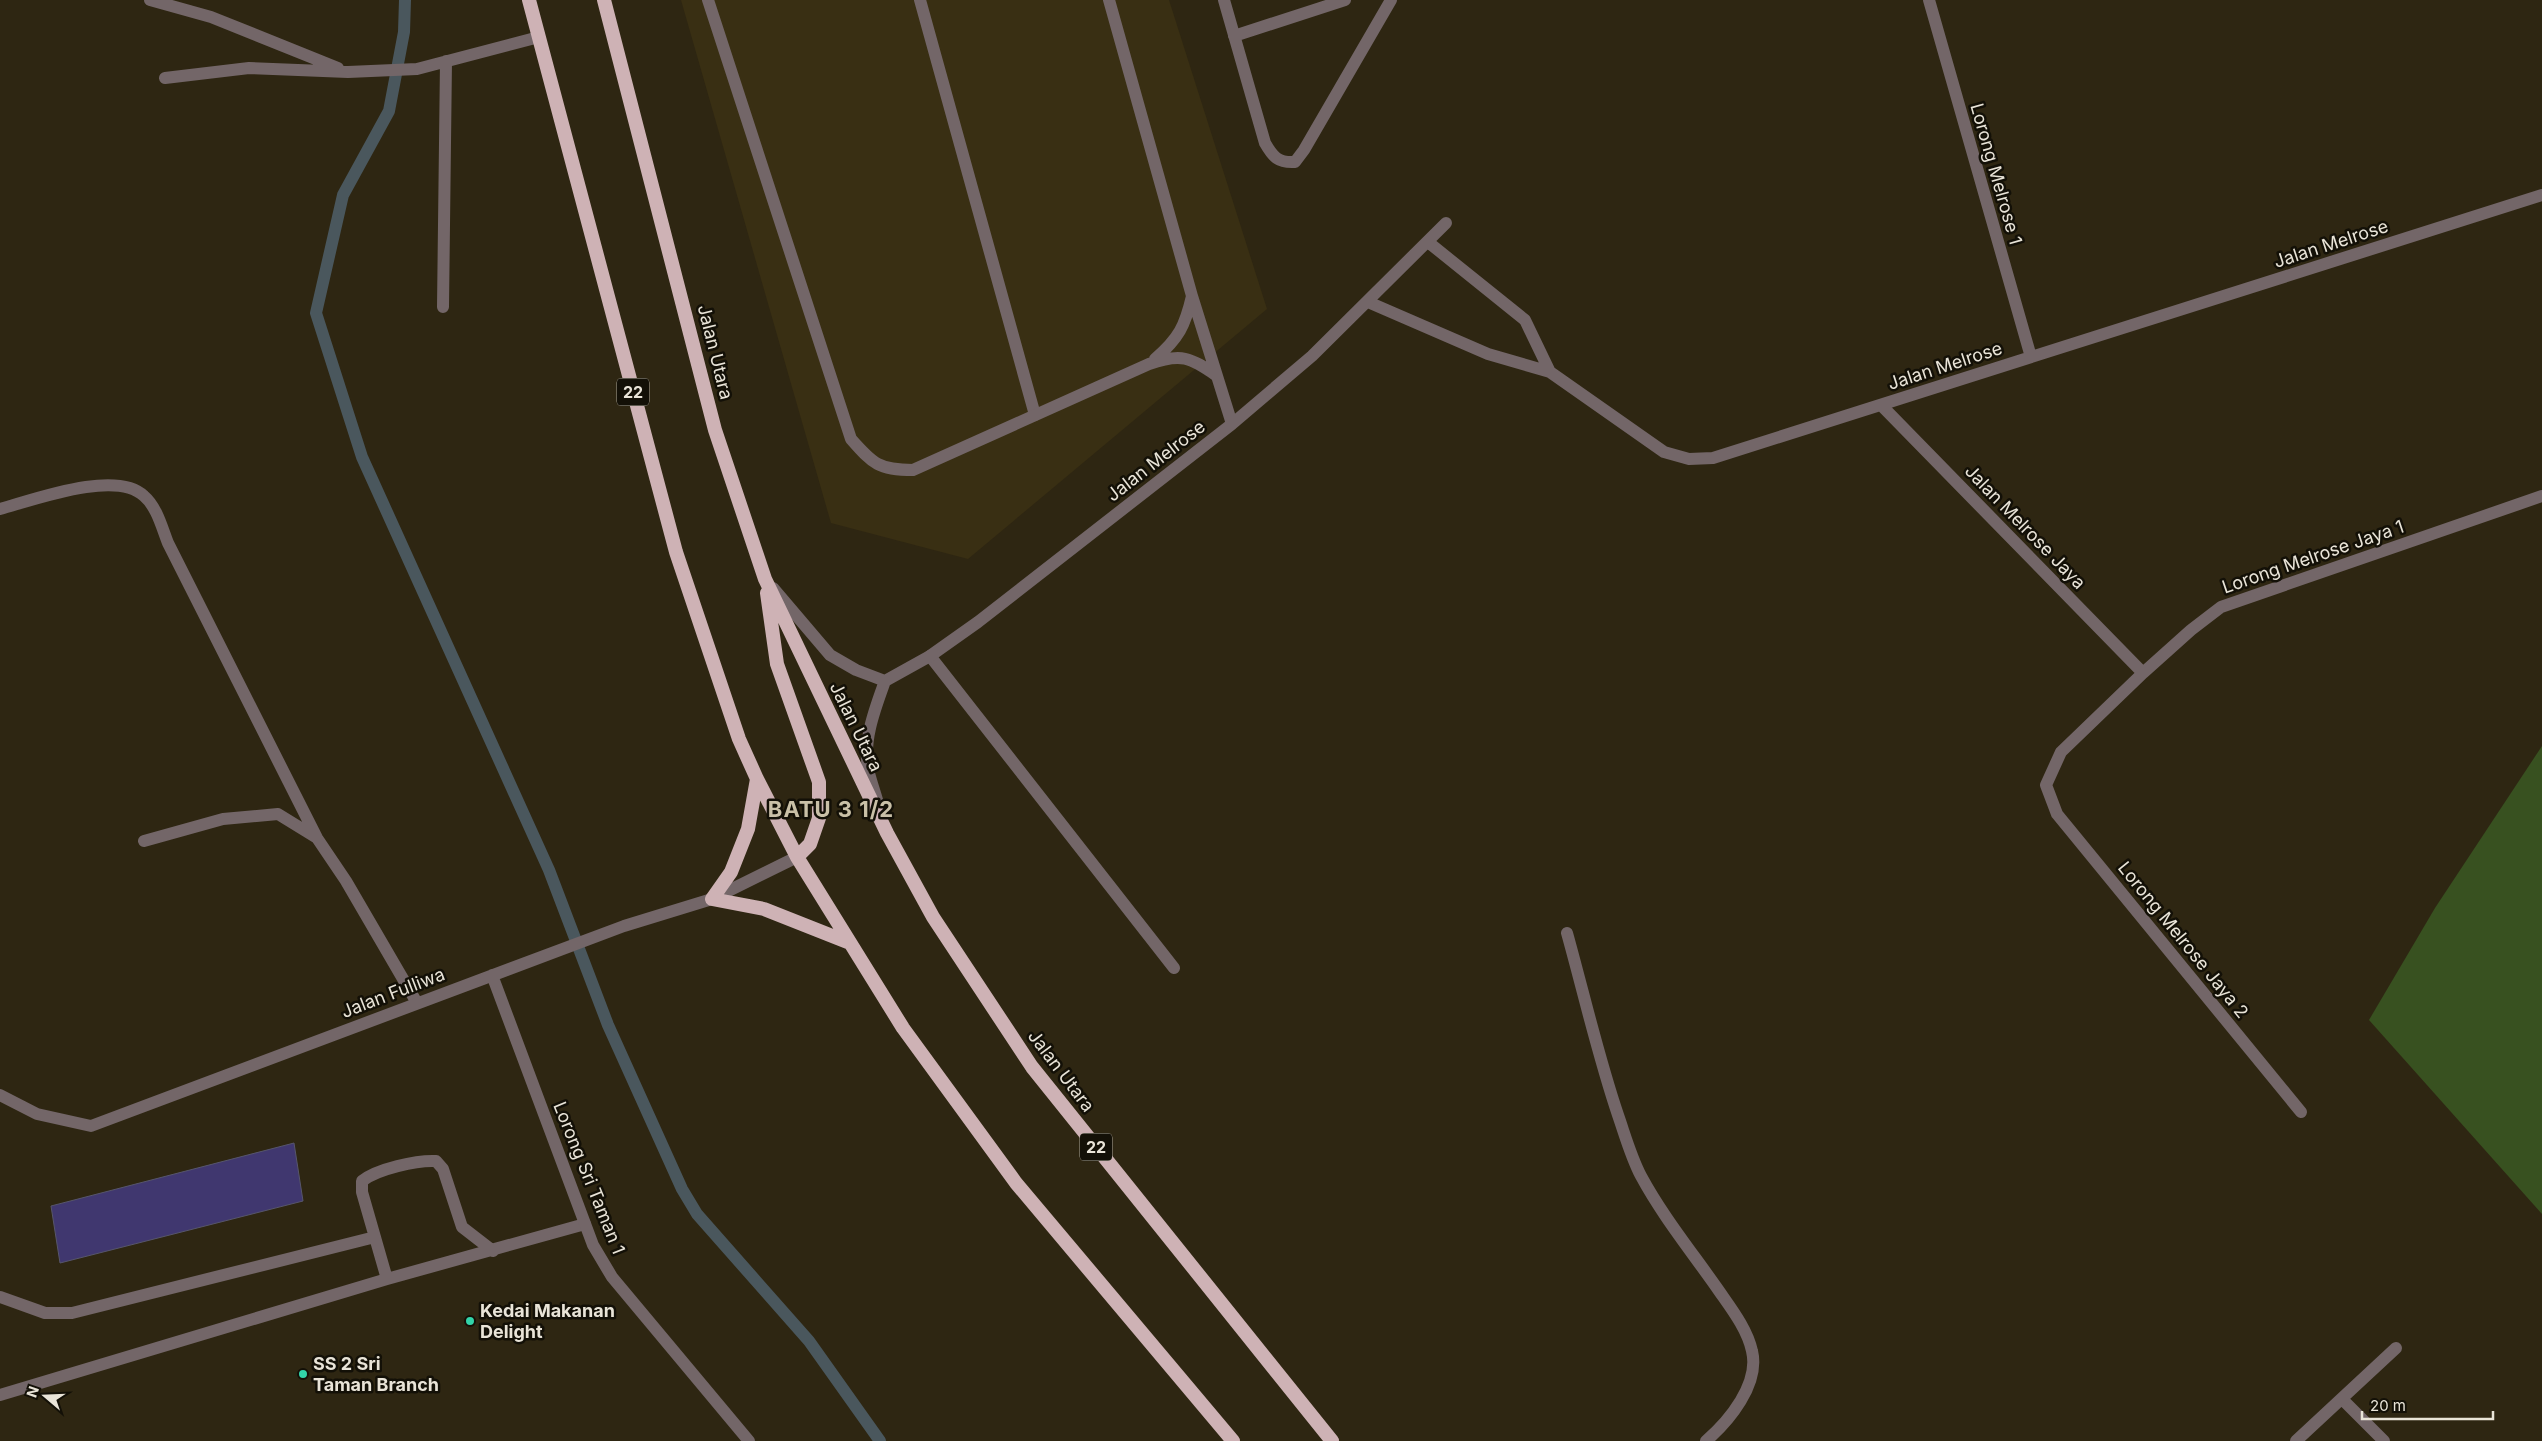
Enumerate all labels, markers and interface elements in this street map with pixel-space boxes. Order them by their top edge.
street label: Lorong Melrose 1 [1966,101,2027,247]
street label: Jalan Melrose [2271,215,2391,272]
street label: Jalan Utara [694,302,737,401]
street label: Jalan Melrose [1885,337,2005,394]
road number: 22 [617,378,649,406]
street label: Jalan Melrose [1102,416,1209,505]
street label: Jalan Melrose Jaya [1961,460,2090,593]
street label: Lorong Melrose Jaya 1 [2219,515,2407,598]
street label: Jalan Utara [826,679,887,775]
district label: BATU 3 1/2 [768,796,894,822]
street label: Lorong Melrose Jaya 2 [2114,857,2253,1022]
street label: Jalan Fulliwa [338,963,448,1022]
street label: Jalan Utara [1024,1026,1099,1116]
street label: Lorong Sri Taman 1 [549,1099,630,1257]
road number: 22 [1080,1134,1112,1160]
place label: Kedai Makanan Delight [480,1300,615,1342]
marker: Kedai Makanan Delight [464,1315,476,1327]
place label: SS 2 Sri Taman Branch [313,1353,439,1395]
marker: SS 2 Sri Taman Branch [297,1368,309,1380]
north arrow [20,1371,70,1421]
text: N [22,1384,42,1399]
scale bar [2362,1388,2493,1420]
text: 20 m [2370,1396,2406,1415]

